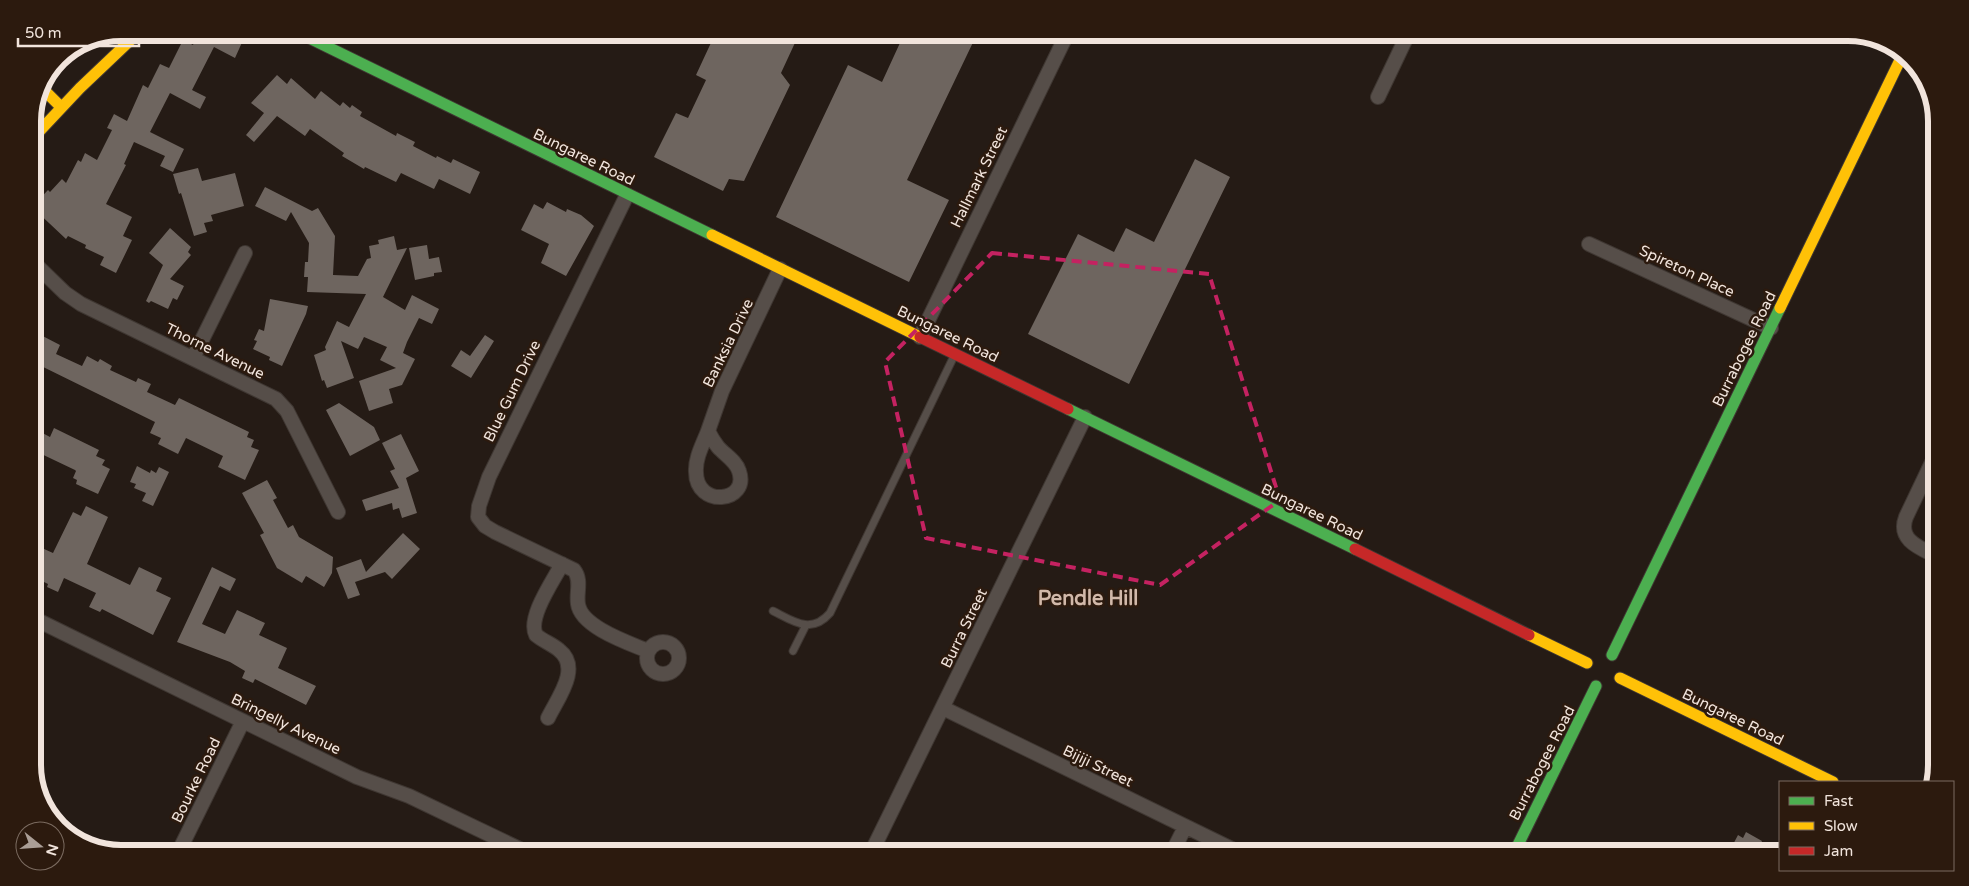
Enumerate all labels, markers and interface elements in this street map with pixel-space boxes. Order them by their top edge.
scale bar [18,15,139,47]
text: 50 m [25,24,62,42]
street label: Hallmark Street [947,123,1011,230]
street label: Bungaree Road [530,125,638,189]
street label: Spireton Place [1637,241,1737,301]
street label: Burrabogee Road [1708,288,1780,410]
street label: Banksia Drive [699,296,757,390]
street label: Bungaree Road [894,302,1002,366]
street label: Thorne Avenue [162,319,268,383]
street label: Blue Gum Drive [480,337,544,445]
street label: Bungaree Road [1258,480,1366,544]
street label: Burra Street [937,585,991,671]
district label: Pendle Hill [1038,587,1138,611]
street label: Bungaree Road [1679,685,1787,749]
street label: Bringelly Avenue [228,690,344,758]
street label: Burrabogee Road [1505,703,1579,823]
street label: Bourke Road [168,735,224,825]
street label: Bijiji Street [1060,741,1136,791]
legend [1779,781,1954,871]
text: Fast [1824,792,1854,810]
text: Slow [1824,817,1858,835]
north arrow [15,821,65,871]
text: N [42,842,62,858]
text: Jam [1824,842,1853,860]

